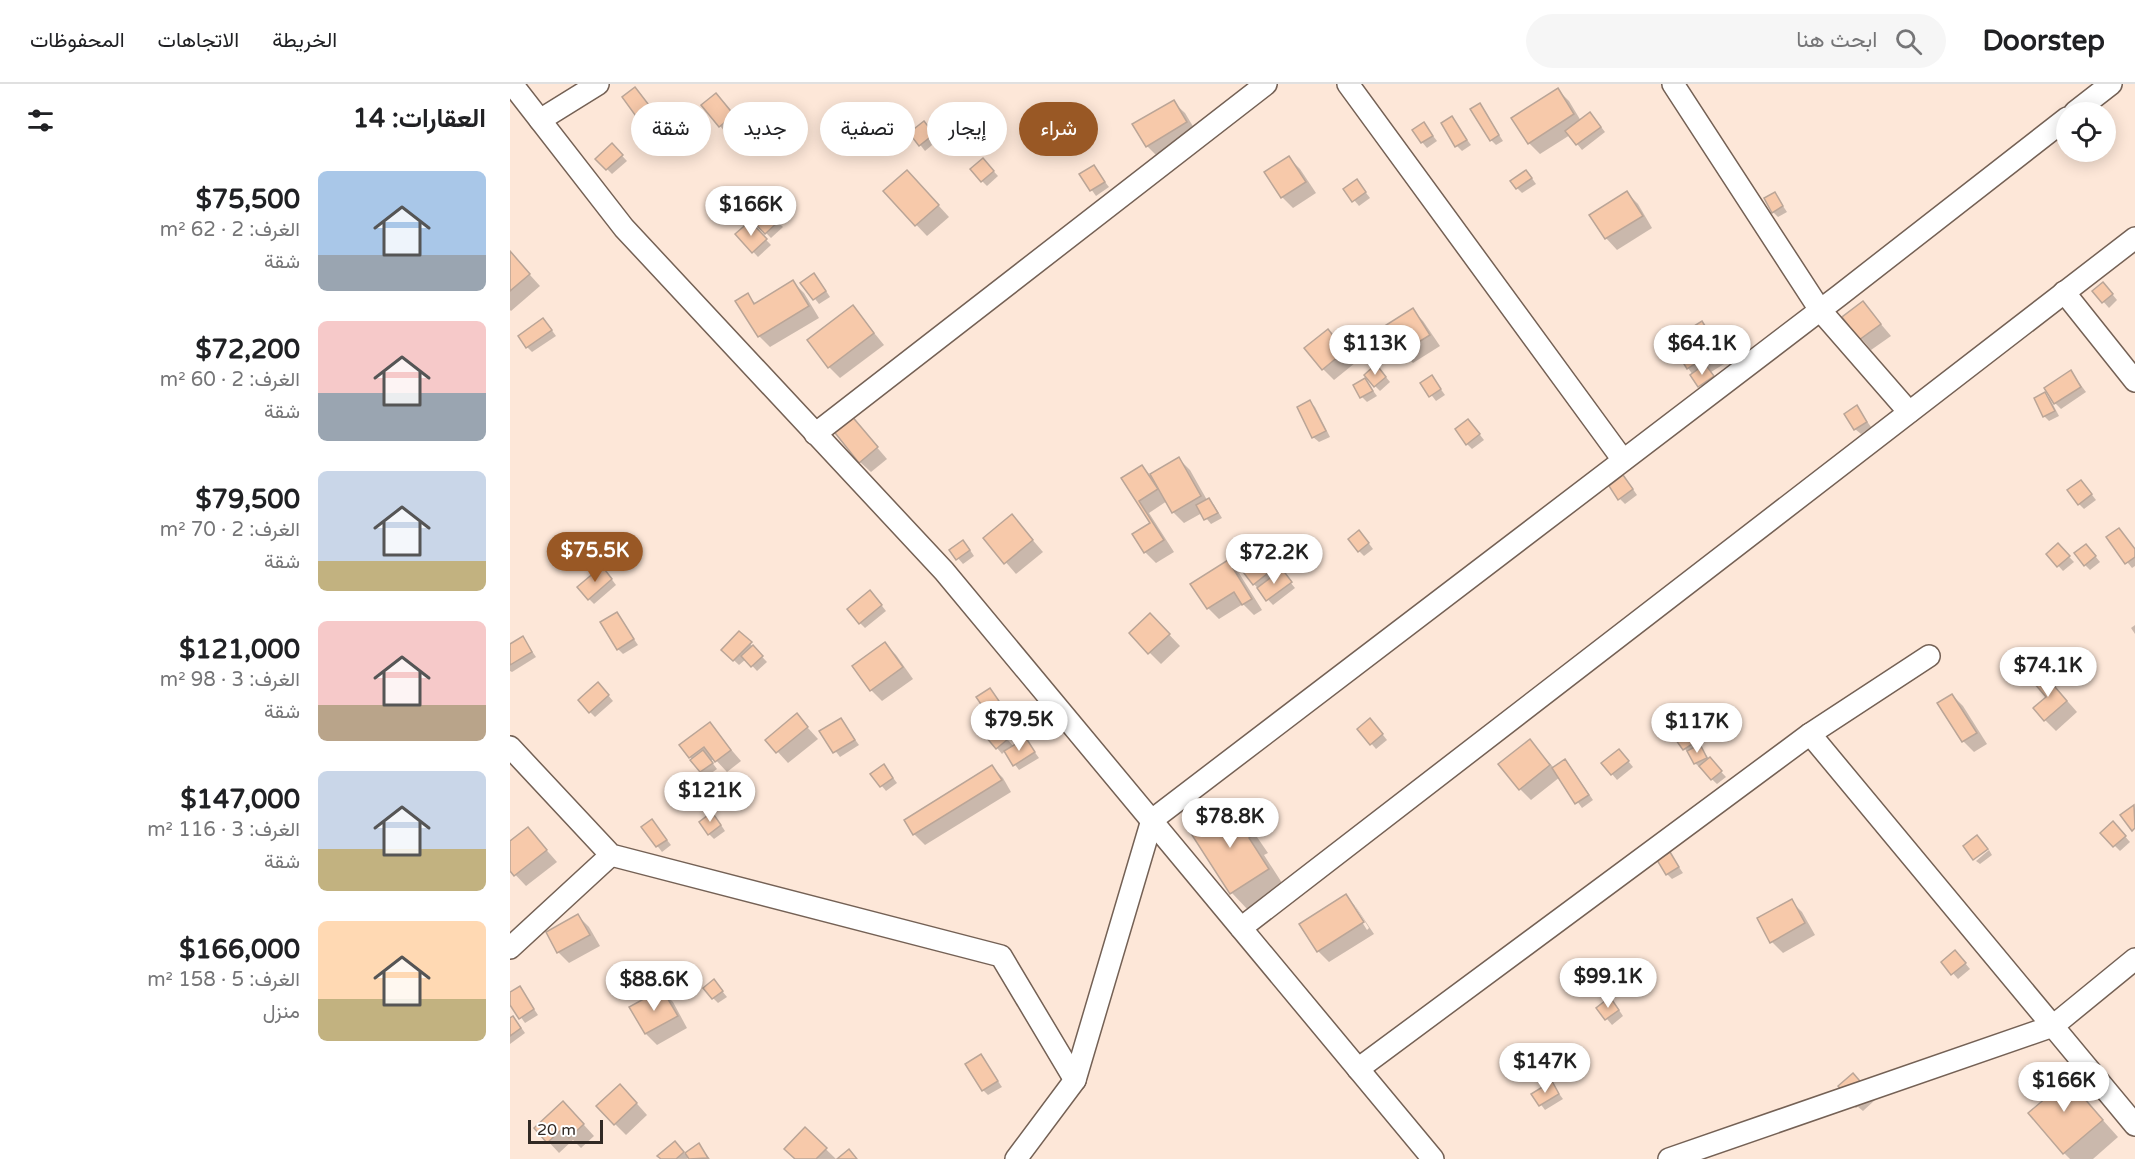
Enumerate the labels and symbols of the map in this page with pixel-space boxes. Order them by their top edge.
pin: $166K [709,186,793,237]
pin: $113K [1333,325,1417,376]
pin: $64.1K [1653,325,1751,376]
pin: $75.5K [546,532,644,583]
pin: $72.2K [1225,534,1323,585]
pin: $74.1K [1999,647,2097,698]
pin: $79.5K [970,701,1068,752]
pin: $117K [1655,703,1739,754]
pin: $121K [668,772,752,823]
pin: $78.8K [1181,798,1279,849]
pin: $99.1K [1559,958,1657,1009]
pin: $88.6K [605,961,703,1012]
pin: $147K [1503,1043,1587,1094]
pin: $166K [2022,1062,2106,1113]
scale bar [528,1117,603,1144]

